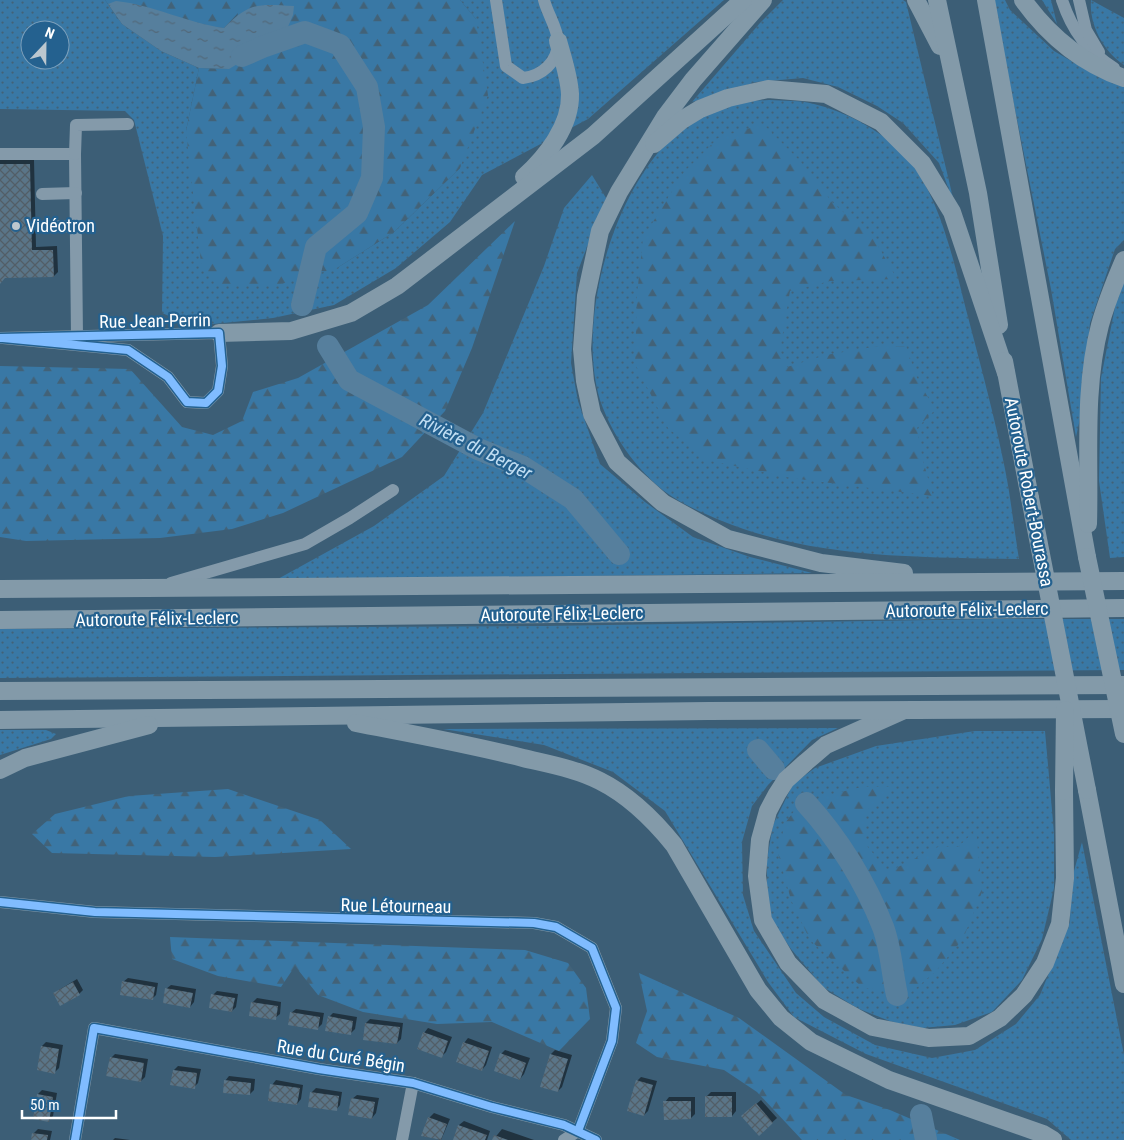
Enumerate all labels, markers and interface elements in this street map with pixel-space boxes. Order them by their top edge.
north arrow [20,20,70,70]
text: N [43,24,57,42]
place label: Vidéotron [26,215,95,236]
marker: Vidéotron [10,220,22,232]
street label: Rue Jean-Perrin [99,309,211,332]
street label: Autoroute Robert-Bourassa [1001,396,1058,588]
water label: Rivière du Berger [416,408,536,485]
street label: Autoroute Félix-Leclerc [885,598,1049,621]
street label: Autoroute Félix-Leclerc [480,602,644,625]
street label: Autoroute Félix-Leclerc [75,607,239,630]
street label: Rue Létourneau [340,894,452,917]
street label: Rue du Curé Bégin [276,1035,407,1076]
scale bar [22,1088,116,1120]
text: 50 m [30,1096,60,1114]

